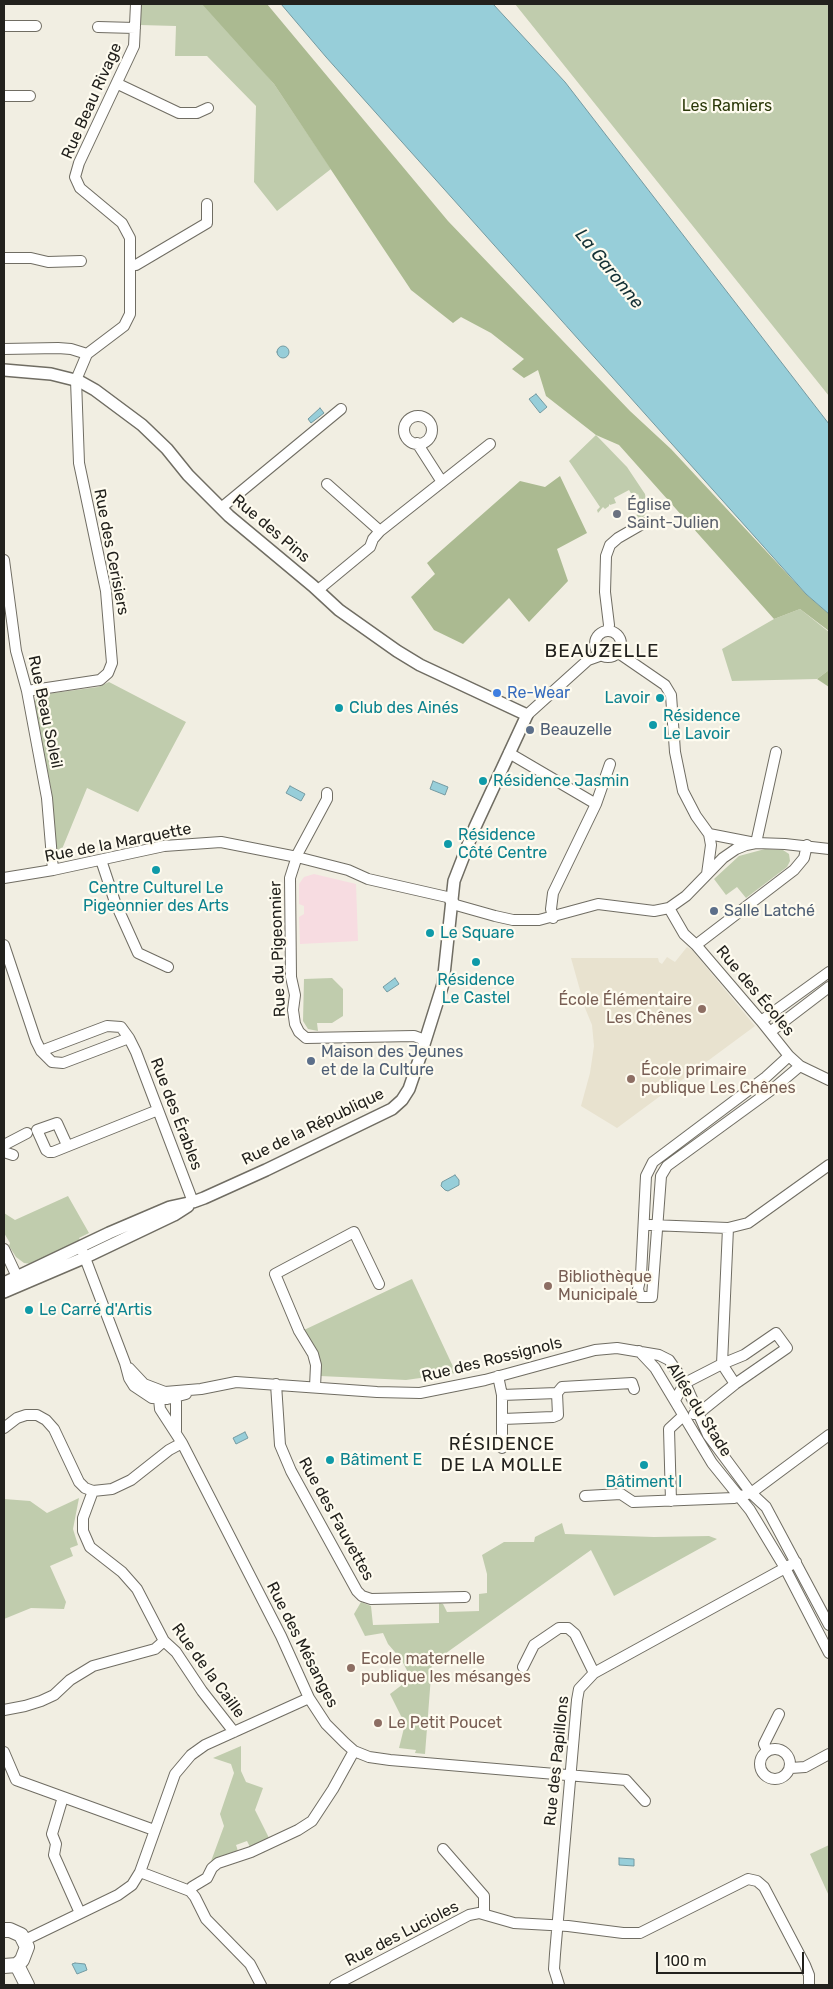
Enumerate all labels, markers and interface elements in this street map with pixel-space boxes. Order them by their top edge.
street label: Rue Beau Rivage [58,40,126,162]
park label: Les Ramiers [682,96,772,116]
water label: La Garonne [570,225,648,313]
street label: Rue des Cerisiers [89,487,133,617]
street label: Rue des Pins [228,491,314,567]
place label: Église Saint-Julien [627,495,719,533]
marker: Église Saint-Julien [611,508,623,520]
district label: BEAUZELLE [543,641,661,663]
street label: Rue Beau Soleil [24,654,66,770]
place label: Re-Wear [507,683,570,703]
marker: Re-Wear [491,687,503,699]
place label: Lavoir [605,688,650,708]
marker: Lavoir [654,692,666,704]
place label: Club des Ainés [349,698,459,718]
marker: Club des Ainés [333,702,345,714]
place label: Résidence Le Lavoir [663,706,740,744]
marker: Résidence Le Lavoir [647,719,659,731]
place label: Beauzelle [540,720,612,740]
marker: Beauzelle [524,724,536,736]
place label: Résidence Jasmin [493,771,629,791]
marker: Résidence Jasmin [477,775,489,787]
street label: Rue de la Marquette [43,819,193,867]
place label: Résidence Côté Centre [458,825,547,863]
marker: Résidence Côté Centre [442,838,454,850]
marker: Centre Culturel Le Pigeonnier des Arts [150,864,162,876]
place label: Centre Culturel Le Pigeonnier des Arts [83,878,229,916]
street label: Rue du Pigeonnier [266,881,290,1017]
place label: Salle Latché [724,901,815,921]
marker: Salle Latché [708,905,720,917]
place label: Le Square [440,923,515,943]
marker: Le Square [424,927,436,939]
street label: Rue des Écoles [712,942,798,1040]
marker: Résidence Le Castel [470,956,482,968]
place label: Résidence Le Castel [437,970,515,1008]
place label: École Élémentaire Les Chênes [558,990,692,1028]
marker: École Élémentaire Les Chênes [696,1003,708,1015]
place label: Maison des Jeunes et de la Culture [321,1042,463,1080]
street label: Rue des Érables [146,1055,206,1173]
marker: Maison des Jeunes et de la Culture [305,1055,317,1067]
place label: École primaire publique Les Chênes [641,1060,796,1098]
marker: École primaire publique Les Chênes [625,1073,637,1085]
street label: Rue de la République [239,1084,387,1170]
place label: Bibliothèque Municipale [558,1267,652,1305]
marker: Bibliothèque Municipale [542,1280,554,1292]
place label: Le Carré d'Artis [39,1300,152,1320]
marker: Le Carré d'Artis [23,1304,35,1316]
street label: Rue des Rossignols [420,1333,564,1387]
street label: Allée du Stade [663,1360,735,1460]
district label: RÉSIDENCE DE LA MOLLE [439,1434,565,1476]
place label: Bâtiment E [340,1450,422,1470]
street label: Rue des Fauvettes [294,1454,378,1584]
marker: Bâtiment E [324,1454,336,1466]
marker: Bâtiment I [638,1459,650,1471]
place label: Bâtiment I [606,1472,682,1492]
street label: Rue des Mésanges [262,1579,342,1711]
street label: Rue de la Caille [167,1620,249,1722]
place label: Ecole maternelle publique les mésanges [361,1649,531,1687]
marker: Ecole maternelle publique les mésanges [345,1662,357,1674]
street label: Rue des Papillons [541,1695,573,1827]
place label: Le Petit Poucet [388,1713,502,1733]
marker: Le Petit Poucet [372,1717,384,1729]
street label: Rue des Lucioles [342,1897,462,1971]
scale bar [658,1942,806,1974]
text: 100 m [664,1952,706,1970]

